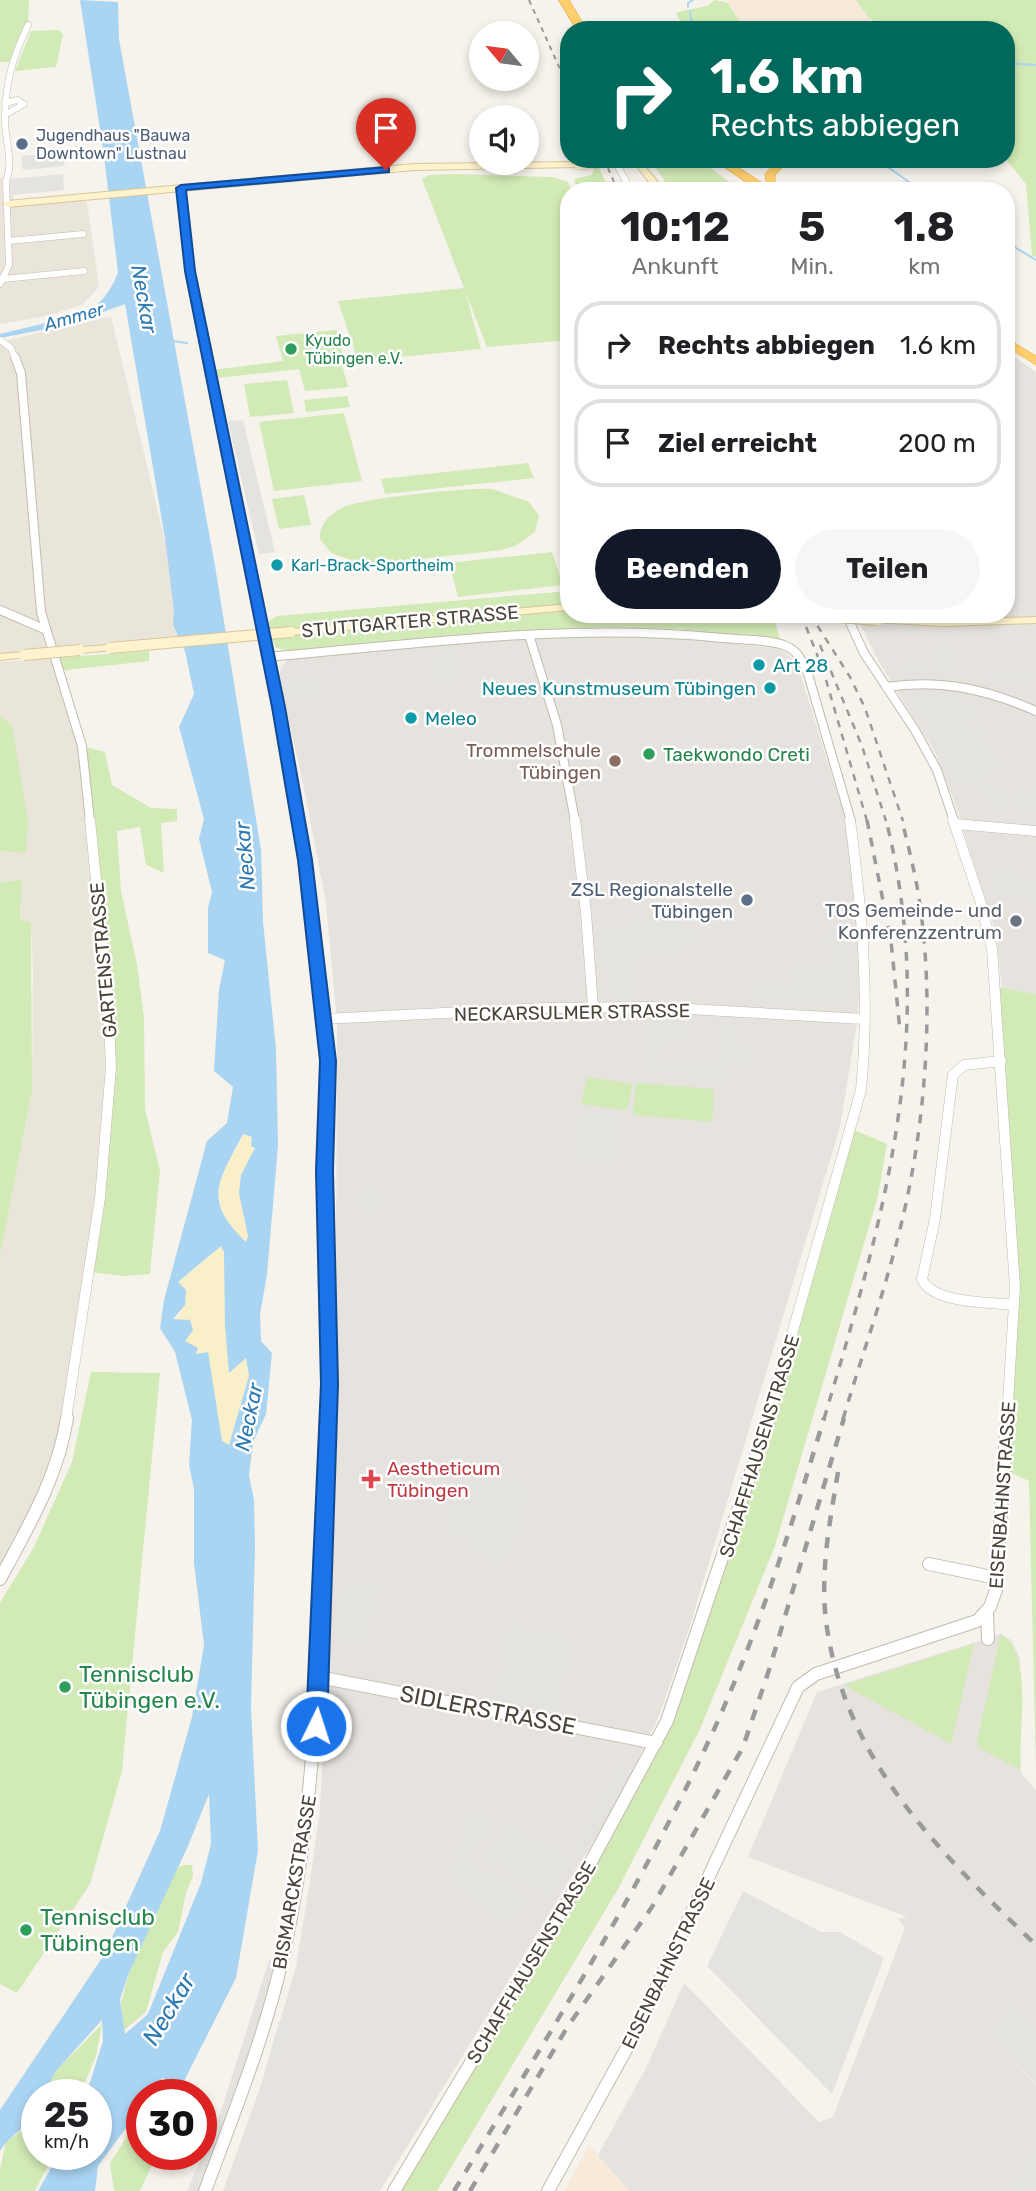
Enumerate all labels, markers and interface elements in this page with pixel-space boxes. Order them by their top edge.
north arrow [469,21,539,91]
map controls [469,21,539,175]
text: 1.6 km [710,47,864,105]
icon: right [595,49,686,140]
pin [356,98,416,170]
button: sound [469,105,539,175]
text: Rechts abbiegen [710,106,960,144]
icon: arrive [367,109,405,147]
place label: Jugendhaus "Bauwa Downtown" Lustnau [36,126,190,163]
marker: Jugendhaus "Bauwa Downtown" Lustnau [14,136,30,152]
text: 10:12 [620,202,730,252]
text: 5 [798,202,825,252]
text: 1.8 [894,202,955,252]
text: Ankunft [632,252,718,280]
text: Min. [790,252,834,280]
text: km [908,252,941,280]
water label: Neckar [126,263,163,336]
water label: Ammer [41,298,107,336]
icon: right [599,326,637,364]
text: Rechts abbiegen [658,330,875,361]
text: 1.6 km [900,330,976,361]
place label: Kyudo Tübingen e.V. [305,331,403,368]
marker: Kyudo Tübingen e.V. [283,341,299,357]
icon: arrive [599,424,637,462]
text: Ziel erreicht [658,428,817,459]
text: 200 m [898,428,976,459]
button: Beenden [595,529,781,609]
button: Teilen [795,529,980,609]
place label: Karl-Brack-Sportheim [291,556,454,575]
marker: Karl-Brack-Sportheim [269,557,285,573]
street label: STUTTGARTER STRASSE [301,601,520,642]
place label: Art 28 [773,654,828,677]
marker: Art 28 [751,657,767,673]
place label: Neues Kunstmuseum Tübingen [482,677,756,700]
marker: Neues Kunstmuseum Tübingen [762,680,778,696]
place label: Meleo [425,707,477,730]
marker: Meleo [403,710,419,726]
place label: Trommelschule Tübingen [466,739,601,784]
place label: Taekwondo Creti [663,743,810,766]
marker: Taekwondo Creti [641,746,657,762]
marker: Trommelschule Tübingen [607,753,623,769]
water label: Neckar [229,820,260,892]
place label: ZSL Regionalstelle Tübingen [571,878,733,923]
street label: GARTENSTRASSE [85,881,122,1039]
marker: ZSL Regionalstelle Tübingen [739,892,755,908]
place label: TOS Gemeinde- und Konferenzzentrum [825,899,1002,944]
marker: TOS Gemeinde- und Konferenzzentrum [1008,913,1024,929]
street label: NECKARSULMER STRASSE [454,999,690,1026]
street label: SCHAFFHAUSENSTRASSE [715,1332,804,1560]
water label: Neckar [229,1380,268,1453]
street label: EISENBAHNSTRASSE [984,1400,1021,1590]
place label: Aestheticum Tübingen [387,1457,500,1502]
marker: Aestheticum Tübingen [361,1469,381,1489]
place label: Tennisclub Tübingen e.V. [79,1660,220,1714]
marker: Tennisclub Tübingen e.V. [57,1679,73,1695]
street label: SIDLERSTRASSE [398,1679,578,1741]
position arrow [279,1689,353,1763]
street label: BISMARCKSTRASSE [268,1793,321,1971]
street label: SCHAFFHAUSENSTRASSE [462,1857,601,2067]
street label: EISENBAHNSTRASSE [617,1874,720,2053]
place label: Tennisclub Tübingen [40,1903,155,1957]
marker: Tennisclub Tübingen [18,1922,34,1938]
water label: Neckar [137,1967,202,2050]
speed limit sign: 30 [126,2079,217,2170]
text: 25 [44,2094,89,2136]
text: km/h [44,2131,89,2153]

